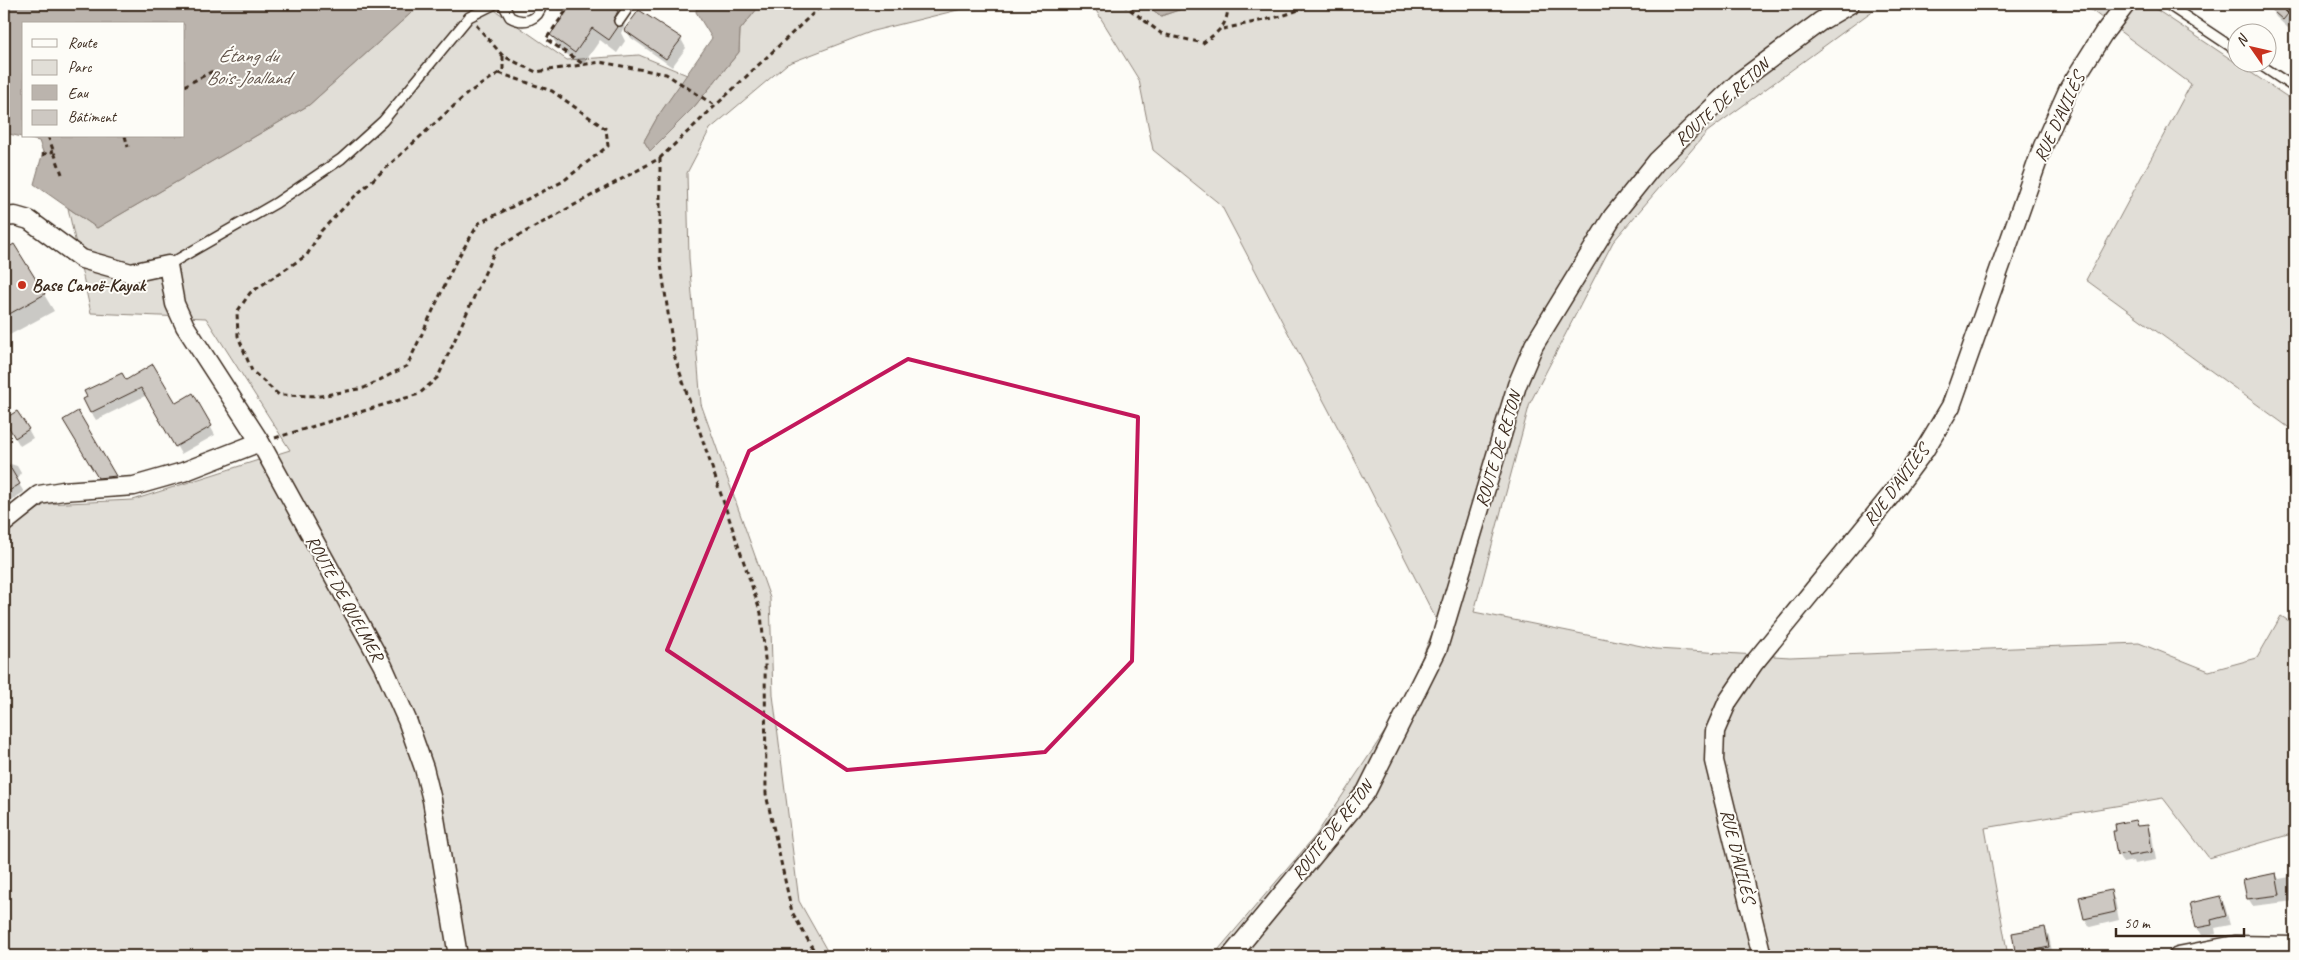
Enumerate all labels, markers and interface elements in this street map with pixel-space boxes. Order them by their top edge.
legend [22,22,185,138]
north arrow [2226,22,2276,72]
text: N [2232,31,2252,49]
text: Route [68,34,98,53]
water label: Étang du Bois-Joalland [207,44,295,90]
street label: ROUTE DE RETON [1670,52,1776,150]
text: Parc [68,58,92,77]
street label: RUE D'AVILÈS [2029,66,2090,165]
text: Eau [68,84,89,103]
text: Bâtiment [68,108,118,127]
place label: Base Canoë-Kayak [32,274,148,296]
marker: Base Canoë-Kayak [16,279,28,291]
street label: ROUTE DE RETON [1470,386,1527,509]
street label: RUE D'AVILÈS [1859,438,1935,530]
street label: ROUTE DE QUELMER [301,531,390,667]
street label: ROUTE DE RETON [1287,774,1379,884]
street label: RUE D'AVILÈS [1716,807,1761,908]
scale bar [2116,905,2244,937]
text: 50 m [2124,914,2151,933]

